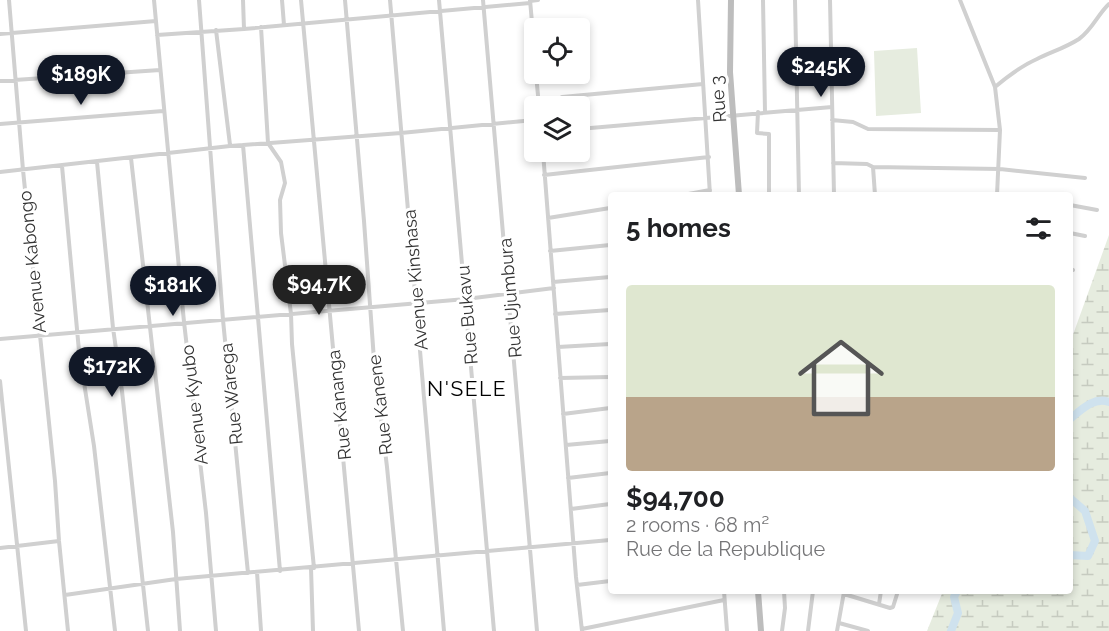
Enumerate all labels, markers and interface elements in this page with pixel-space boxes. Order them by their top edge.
map controls [524,18,590,162]
button: locate [524,18,590,84]
pin: $245K [779,47,863,98]
text: $245K [791,54,851,78]
pin: $189K [39,55,123,106]
text: $189K [51,62,111,86]
street label: Rue 3 [706,75,730,123]
button: layers [524,96,590,162]
street label: Avenue Kabongo [14,189,50,334]
street label: Avenue Kinshasa [398,209,432,351]
icon: filters [1022,212,1055,245]
text: 5 homes [626,213,731,243]
street label: Rue Ujumbura [494,237,526,359]
pin: $94.7K [270,265,368,316]
street label: Rue Bukavu [452,265,482,365]
pin: $181K [131,266,215,317]
text: $94.7K [287,272,351,296]
text: $181K [144,273,202,297]
icon: home [787,324,895,432]
street label: Rue Warega [215,342,247,446]
street label: Avenue Kyubo [176,343,212,466]
pin: $172K [70,347,154,398]
street label: Rue Kananga [323,349,355,461]
street label: Rue Kanene [363,353,397,456]
text: $172K [83,354,141,378]
district label: N'SELE [427,376,507,401]
text: $94,700 [626,483,725,513]
text: 2 rooms · 68 m² [626,513,769,537]
text: Rue de la Republique [626,537,825,561]

